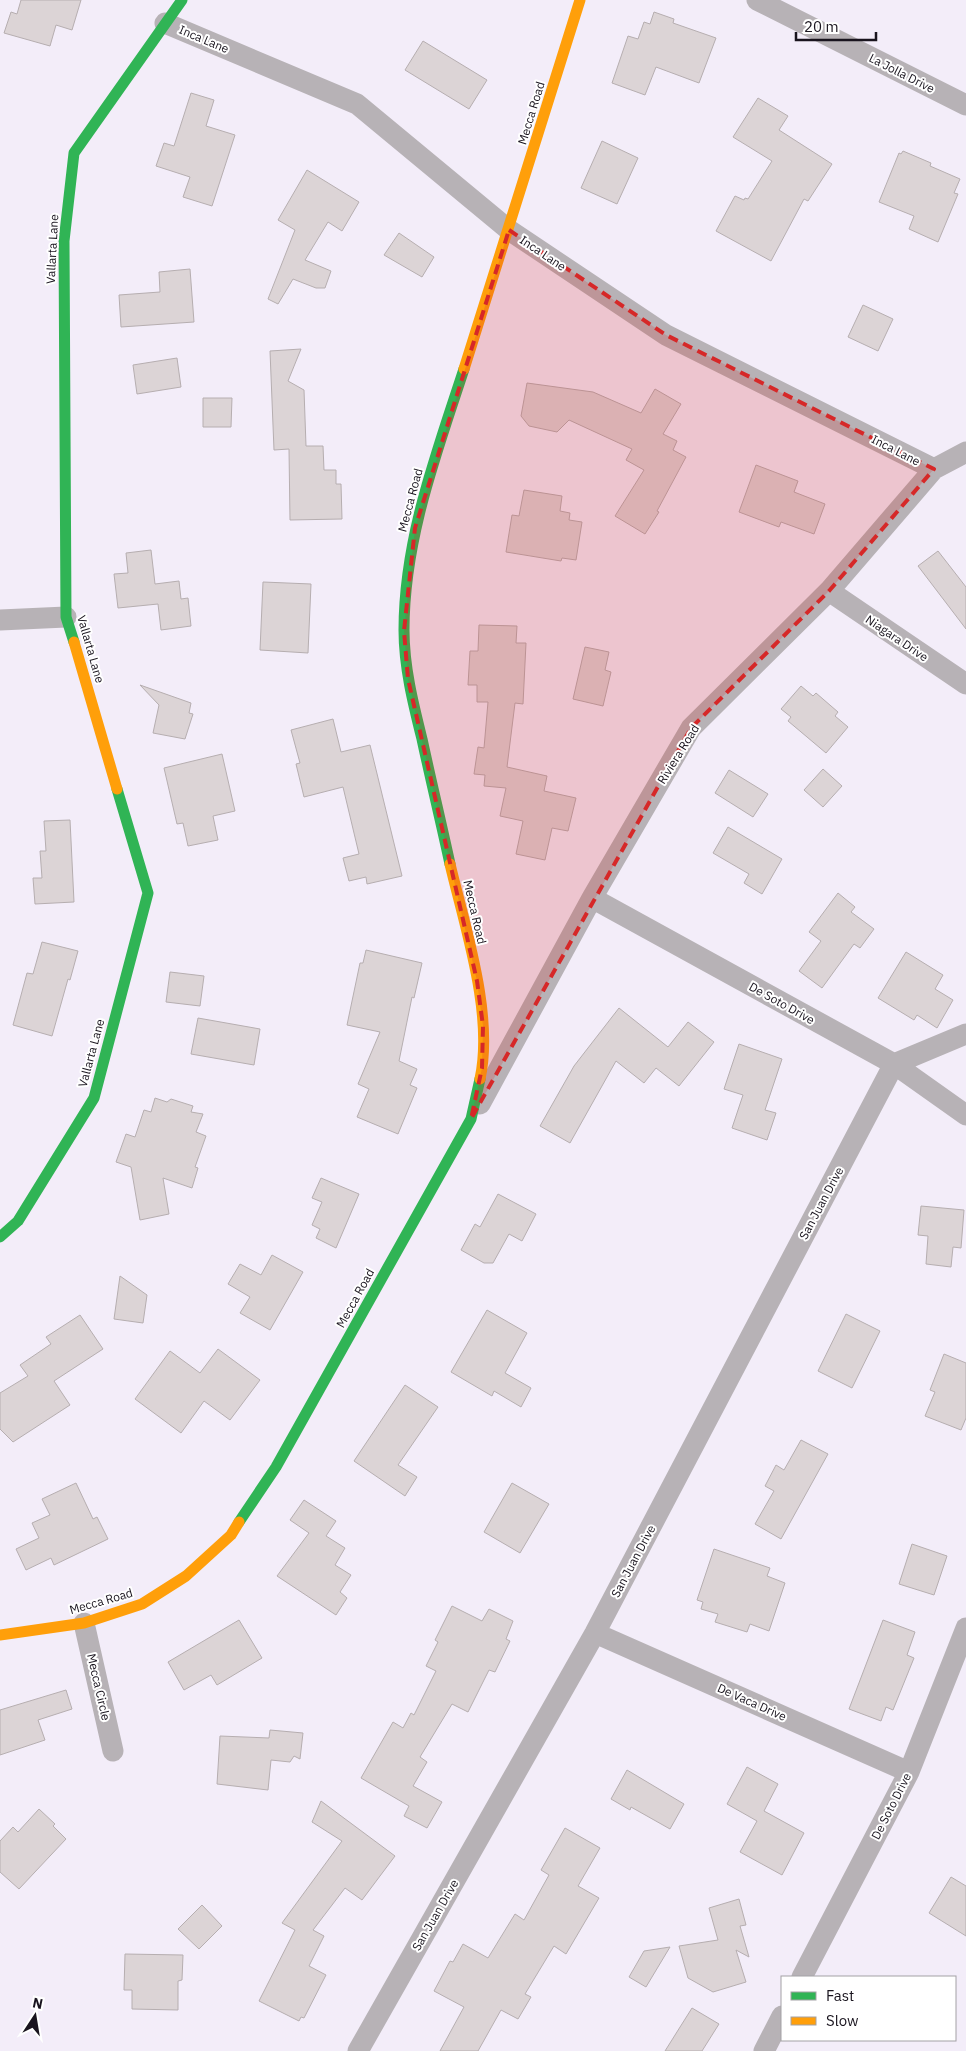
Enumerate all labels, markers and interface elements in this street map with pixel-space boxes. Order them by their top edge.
scale bar [796,10,876,42]
text: 20 m [804,17,839,36]
street label: Inca Lane [177,22,232,56]
street label: La Jolla Drive [867,50,938,96]
street label: Mecca Road [514,80,548,146]
street label: Vallarta Lane [43,213,61,284]
street label: Inca Lane [517,232,569,274]
street label: Inca Lane [869,431,923,469]
street label: Mecca Road [394,467,426,533]
street label: Niagara Drive [863,612,931,665]
street label: Vallarta Lane [74,613,108,685]
street label: Riviera Road [654,721,702,787]
street label: Mecca Road [460,879,490,945]
street label: De Soto Drive [747,979,818,1027]
street label: Vallarta Lane [75,1017,107,1089]
street label: San Juan Drive [796,1164,847,1242]
street label: Mecca Road [333,1266,377,1330]
street label: San Juan Drive [608,1522,659,1600]
street label: Mecca Road [68,1585,134,1617]
street label: Mecca Circle [84,1652,114,1722]
street label: De Vaca Drive [715,1680,789,1724]
street label: De Soto Drive [868,1770,914,1842]
street label: San Juan Drive [409,1876,462,1953]
legend [781,1976,956,2041]
text: Fast [826,1986,854,2005]
north arrow [10,1991,60,2041]
text: N [31,1993,45,2013]
text: Slow [826,2011,859,2030]

